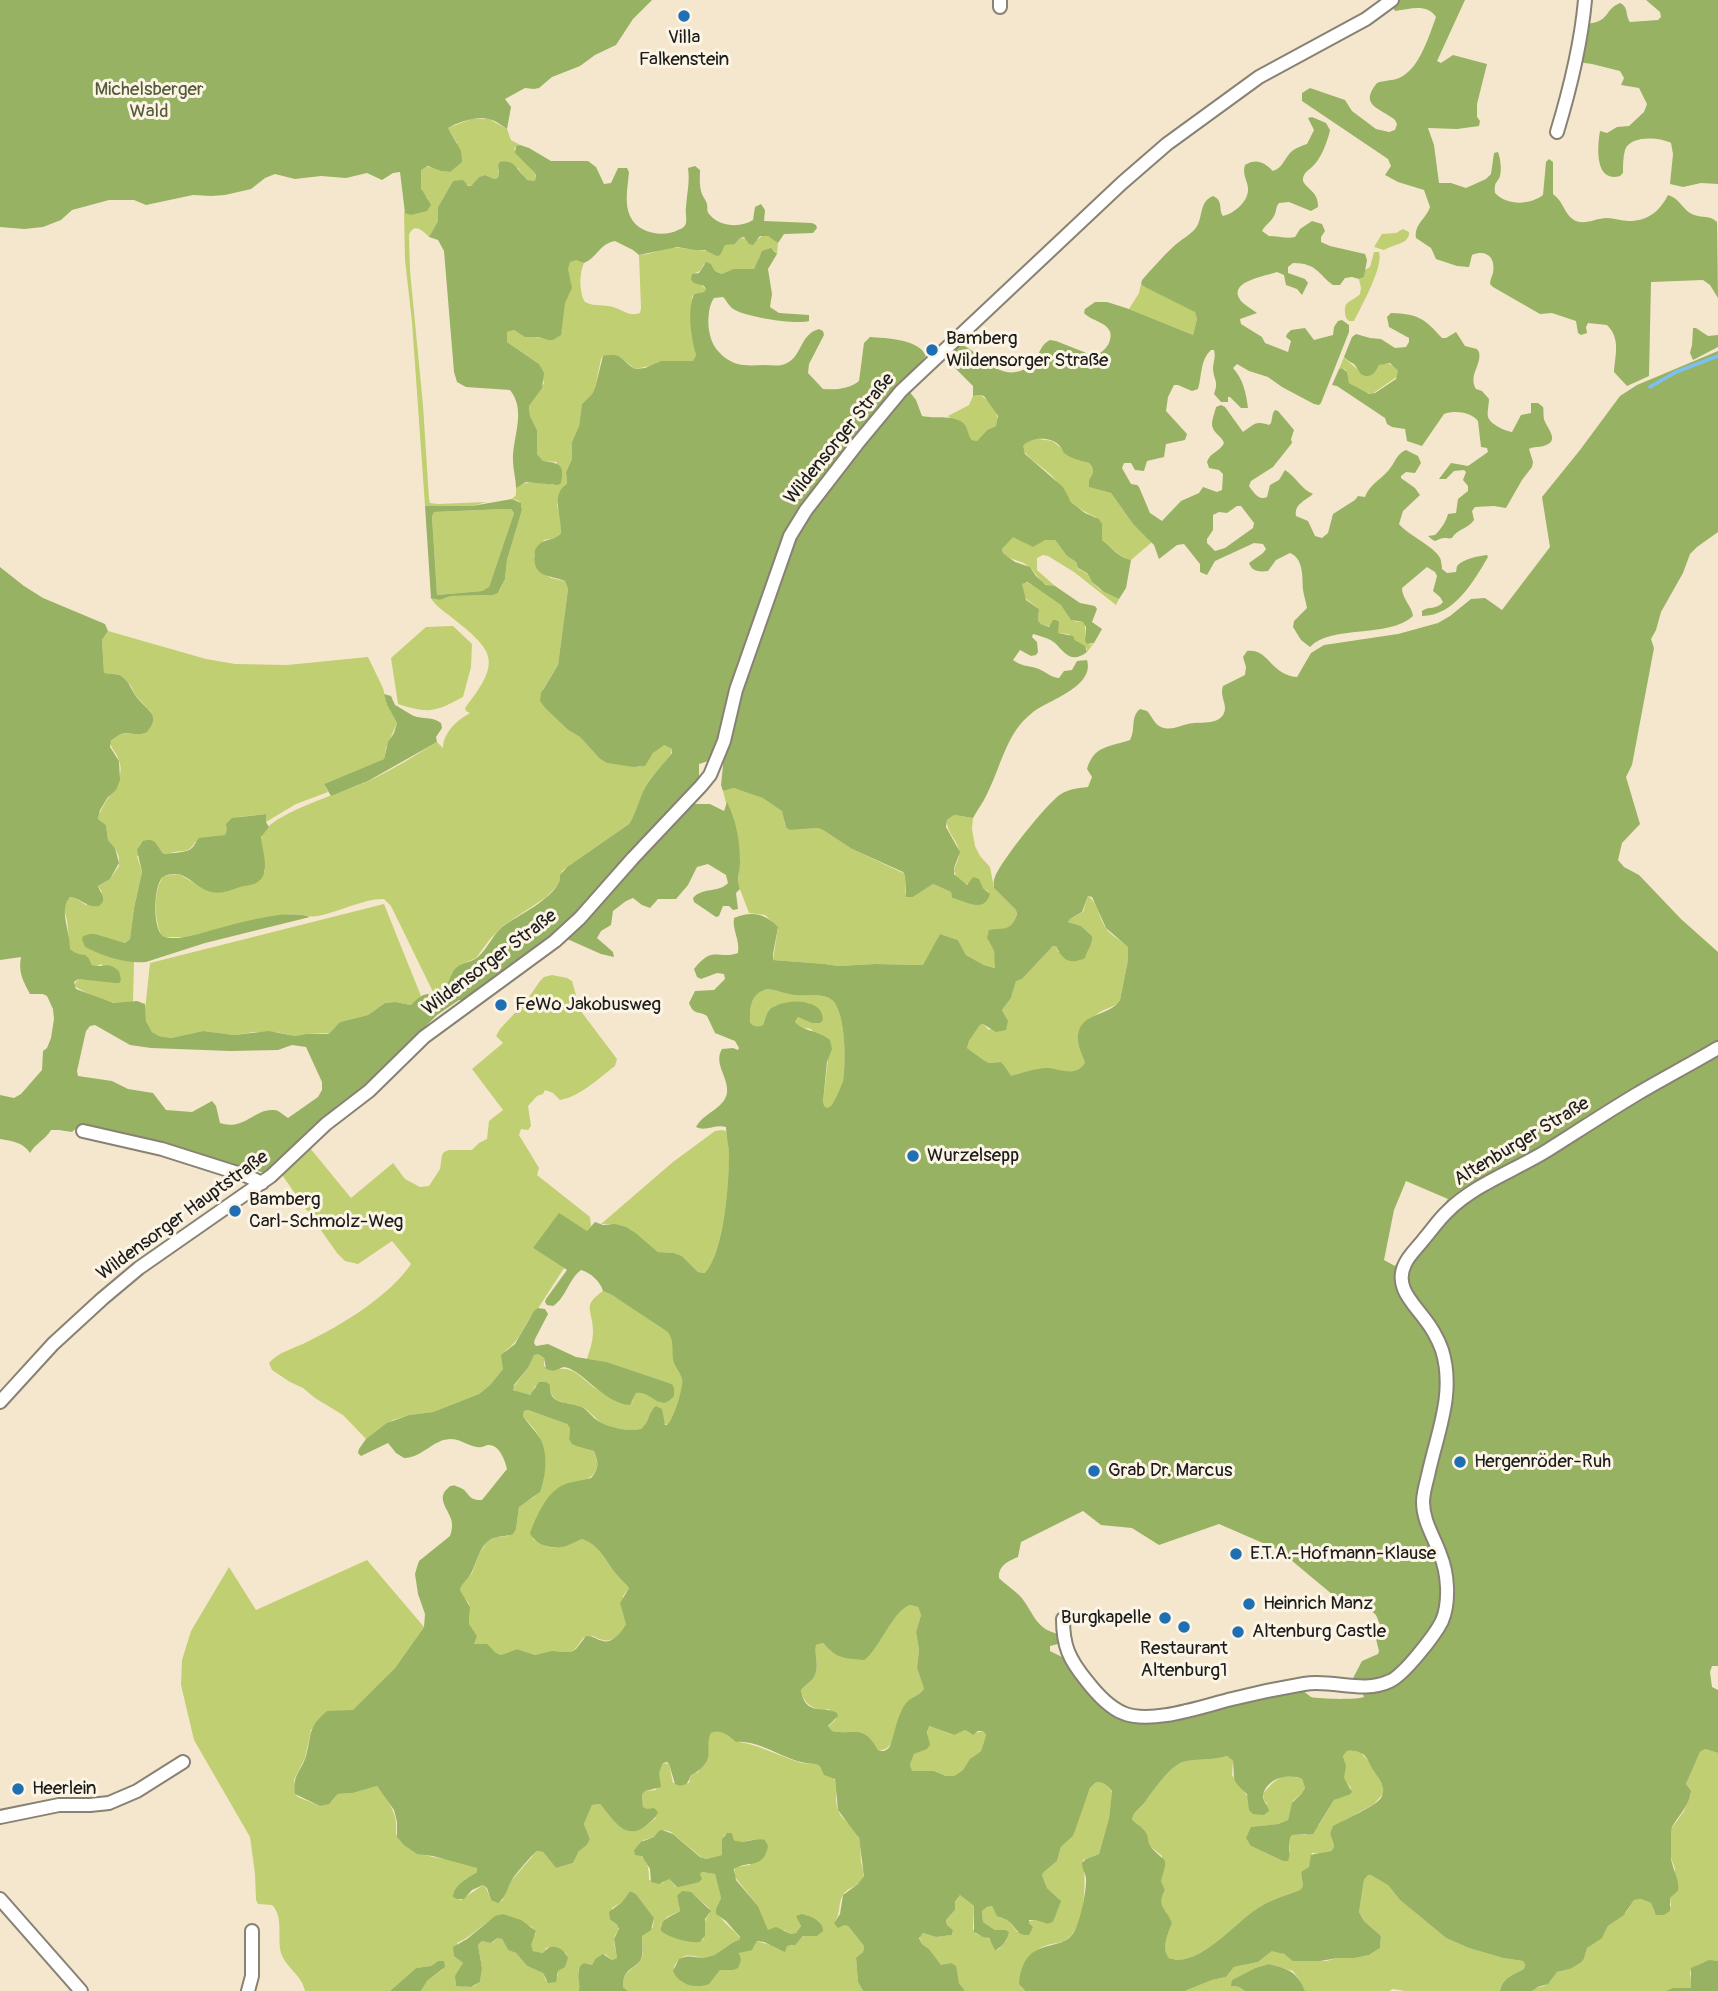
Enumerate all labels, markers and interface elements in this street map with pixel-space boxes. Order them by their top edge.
marker: Villa Falkenstein [676,8,692,24]
place label: Villa Falkenstein [639,27,729,71]
park label: Michelsberger Wald [94,79,204,123]
place label: Bamberg Wildensorger Straße [946,328,1108,372]
marker: Bamberg Wildensorger Straße [924,342,940,358]
street label: Wildensorger Straße [780,369,900,509]
street label: Wildensorger Straße [418,905,562,1021]
place label: FeWo Jakobusweg [515,994,661,1016]
marker: FeWo Jakobusweg [493,997,509,1013]
street label: Altenburger Straße [1450,1093,1594,1191]
place label: Wurzelsepp [927,1145,1019,1167]
street label: Wildensorger Hauptstraße [93,1146,273,1286]
marker: Wurzelsepp [905,1148,921,1164]
place label: Bamberg Carl-Schmolz-Weg [249,1189,403,1233]
marker: Bamberg Carl-Schmolz-Weg [227,1203,243,1219]
place label: Hergenröder-Ruh [1474,1451,1611,1473]
marker: Hergenröder-Ruh [1452,1454,1468,1470]
place label: Grab Dr. Marcus [1108,1460,1233,1482]
marker: Grab Dr. Marcus [1086,1463,1102,1479]
place label: E.T.A.-Hofmann-Klause [1250,1543,1436,1565]
marker: E.T.A.-Hofmann-Klause [1228,1546,1244,1562]
place label: Heinrich Manz [1263,1593,1373,1615]
marker: Heinrich Manz [1241,1596,1257,1612]
place label: Burgkapelle [1061,1607,1151,1629]
marker: Burgkapelle [1157,1610,1173,1626]
marker: Restaurant Altenburg1 [1176,1619,1192,1635]
place label: Altenburg Castle [1252,1621,1386,1643]
marker: Altenburg Castle [1230,1624,1246,1640]
place label: Restaurant Altenburg1 [1140,1638,1228,1682]
place label: Heerlein [32,1778,97,1800]
marker: Heerlein [10,1781,26,1797]

